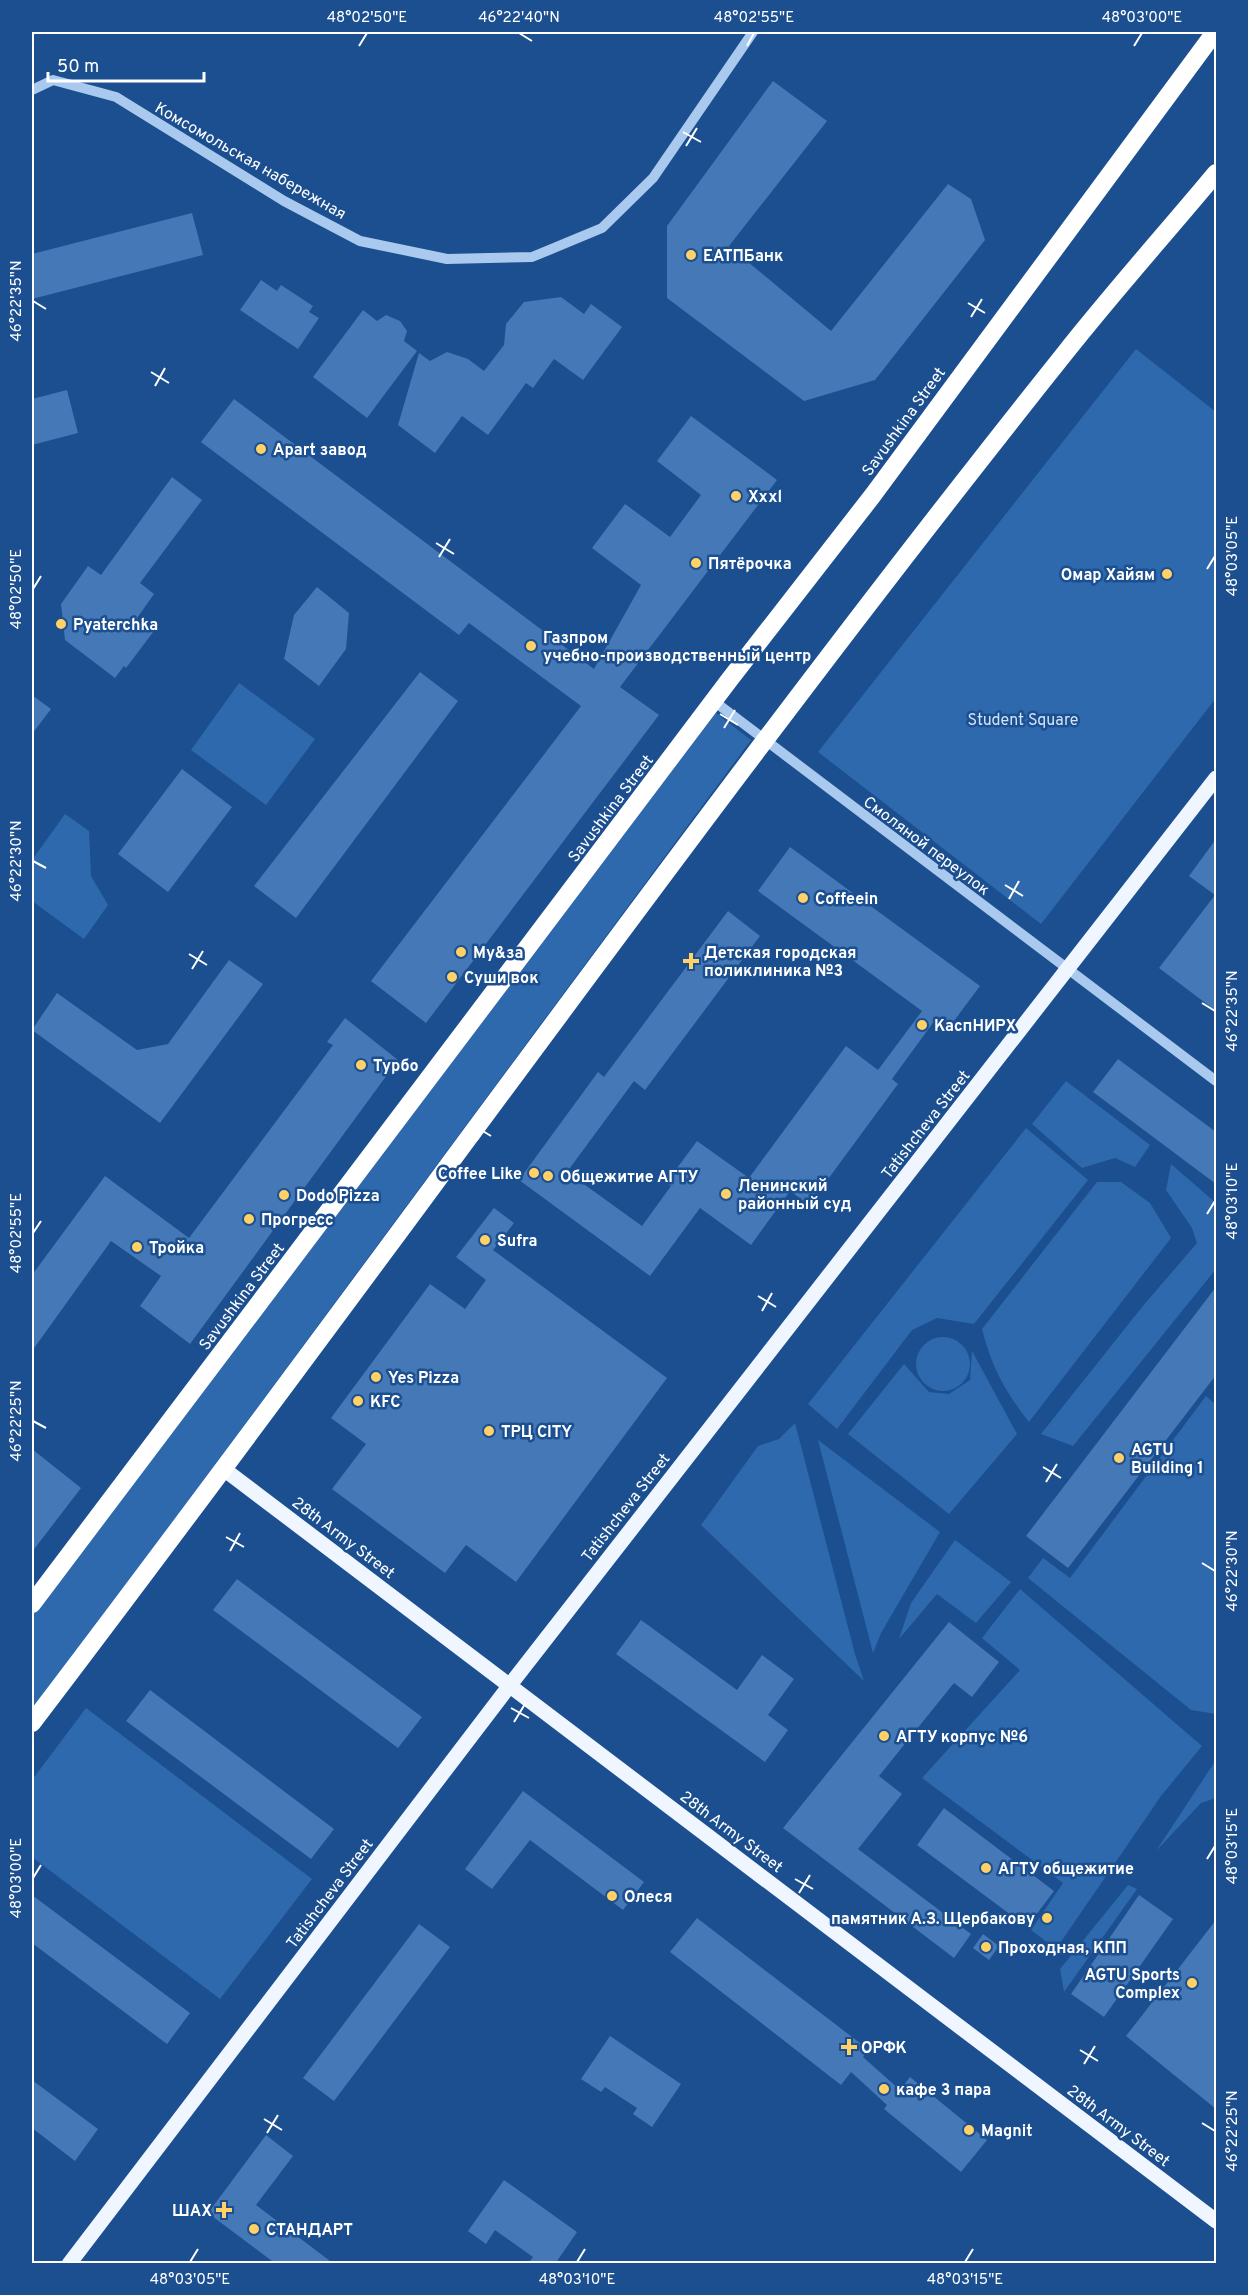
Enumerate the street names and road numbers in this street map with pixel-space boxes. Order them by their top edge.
street label: Комсомольская набережная [151,99,349,225]
street label: Savushkina Street [858,364,951,480]
street label: Savushkina Street [565,751,659,867]
street label: Смоляной переулок [859,793,993,901]
street label: Tatishcheva Street [878,1067,975,1184]
street label: Savushkina Street [196,1239,290,1355]
street label: Tatishcheva Street [578,1450,675,1567]
street label: 28th Army Street [287,1493,398,1584]
street label: 28th Army Street [675,1787,786,1878]
street label: Tatishcheva Street [283,1835,378,1953]
street label: 28th Army Street [1062,2081,1173,2172]

